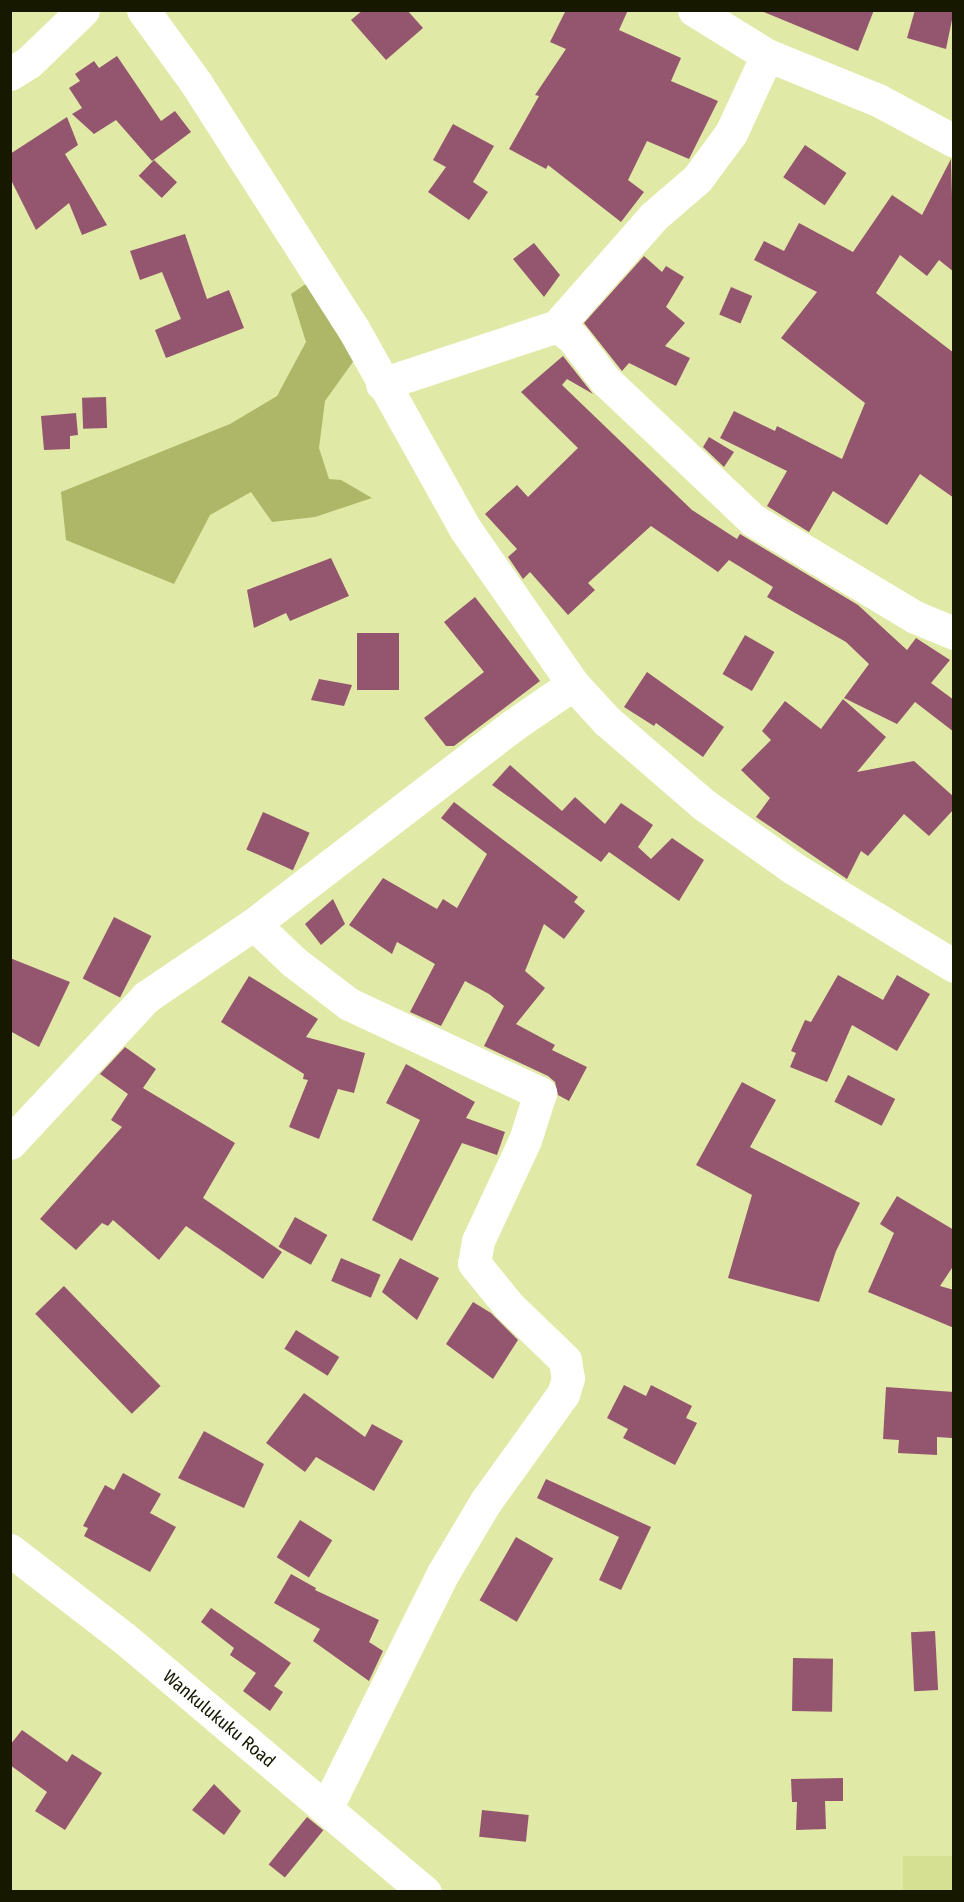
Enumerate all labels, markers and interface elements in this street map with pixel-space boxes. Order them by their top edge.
street label: Wankulukuku Road [158,1666,280,1772]

